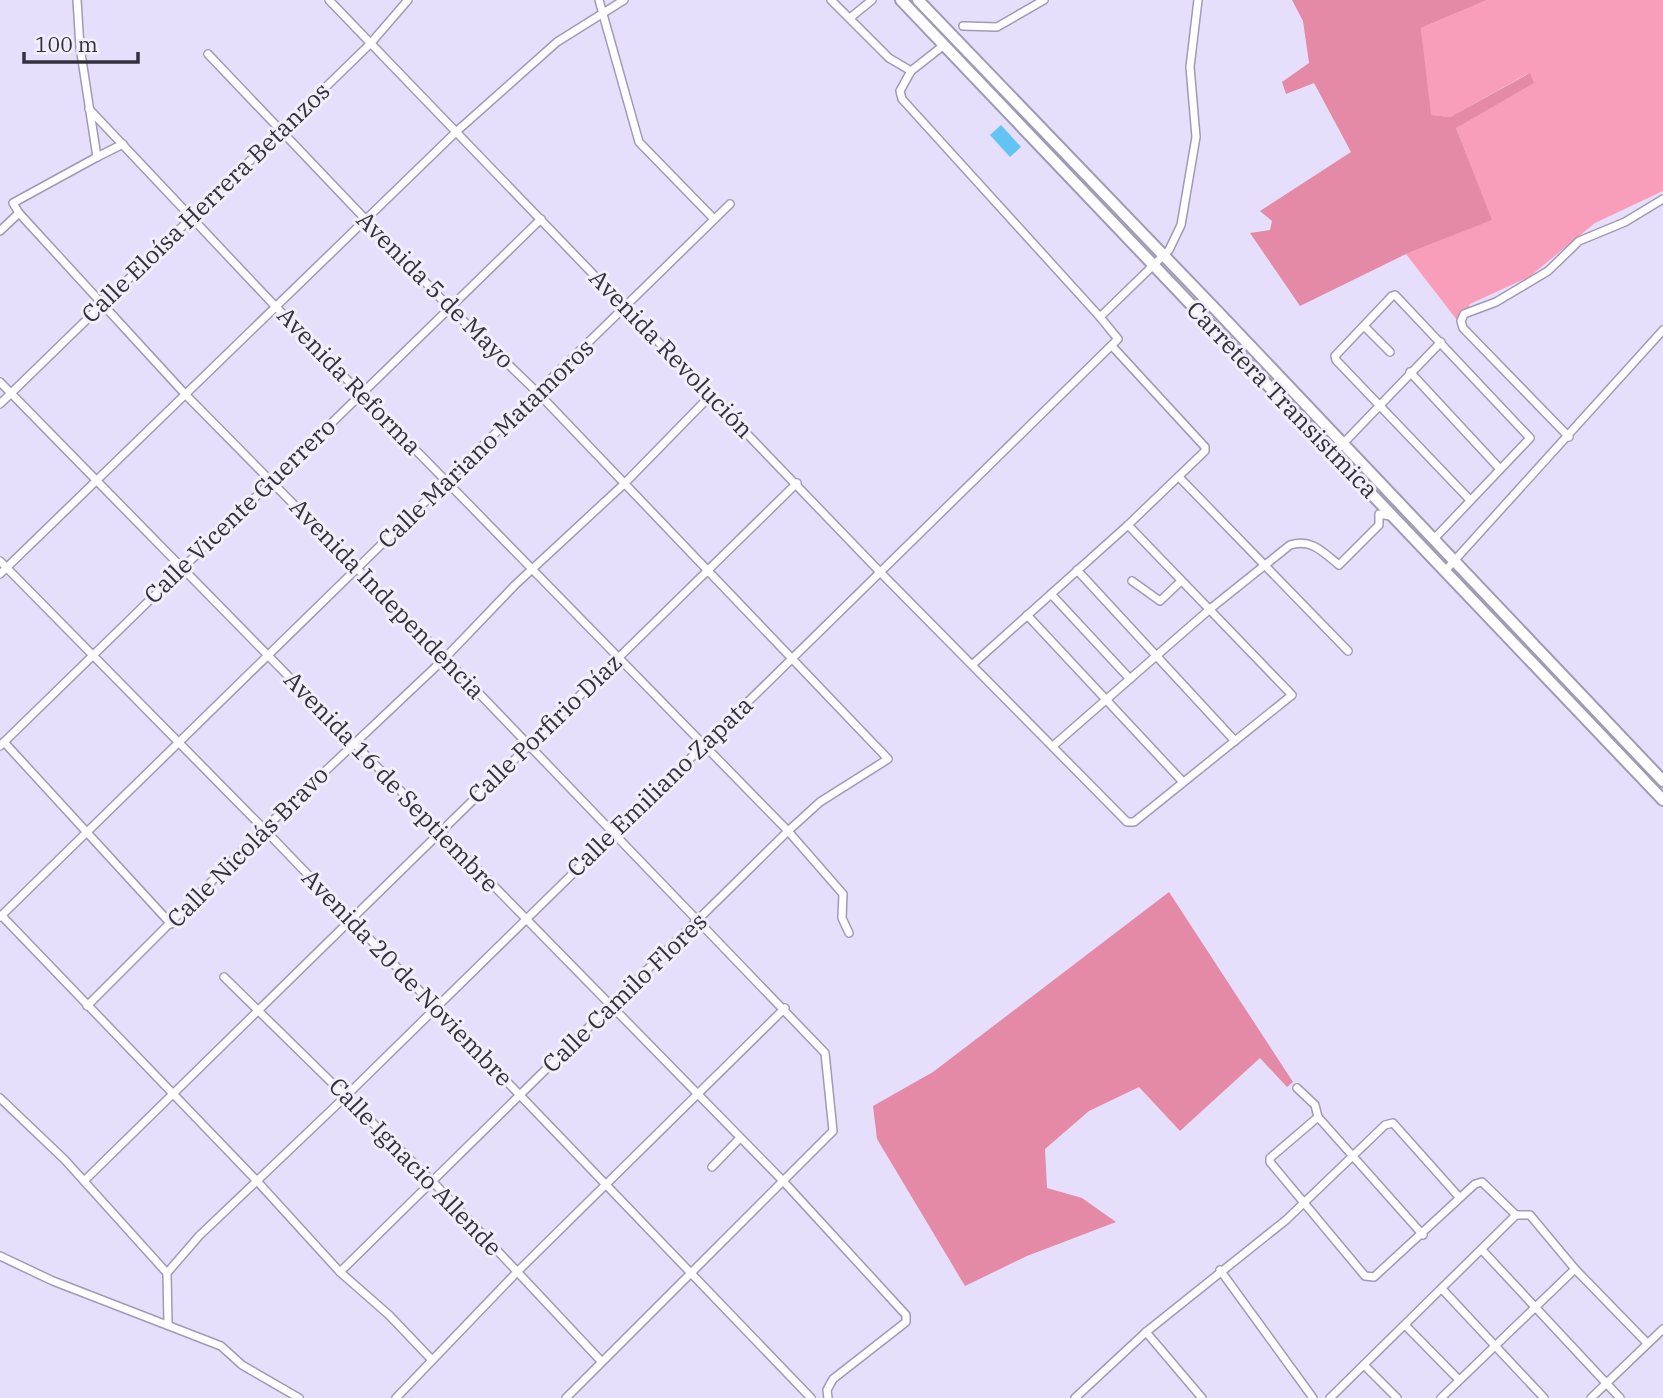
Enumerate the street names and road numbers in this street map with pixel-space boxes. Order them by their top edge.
street label: Calle Eloísa Herrera Betanzos [74,75,336,330]
street label: Avenida 5 de Mayo [350,204,521,375]
street label: Avenida Revolución [583,262,761,445]
street label: Carretera Transistmica [1180,294,1385,505]
street label: Avenida Reforma [271,299,429,461]
street label: Calle Mariano Matamoros [370,331,600,555]
street label: Calle Vicente Guerrero [137,410,342,610]
street label: Avenida Independencia [283,491,492,706]
street label: Calle Porfirio Díaz [460,646,628,810]
street label: Avenida 16 de Septiembre [277,664,506,899]
street label: Calle Emiliano Zapata [559,689,759,884]
street label: Calle Nicolás Bravo [159,758,335,934]
street label: Avenida 20 de Noviembre [295,862,520,1093]
street label: Calle Camilo Flores [535,905,714,1079]
street label: Calle Ignacio Allende [322,1070,509,1262]

